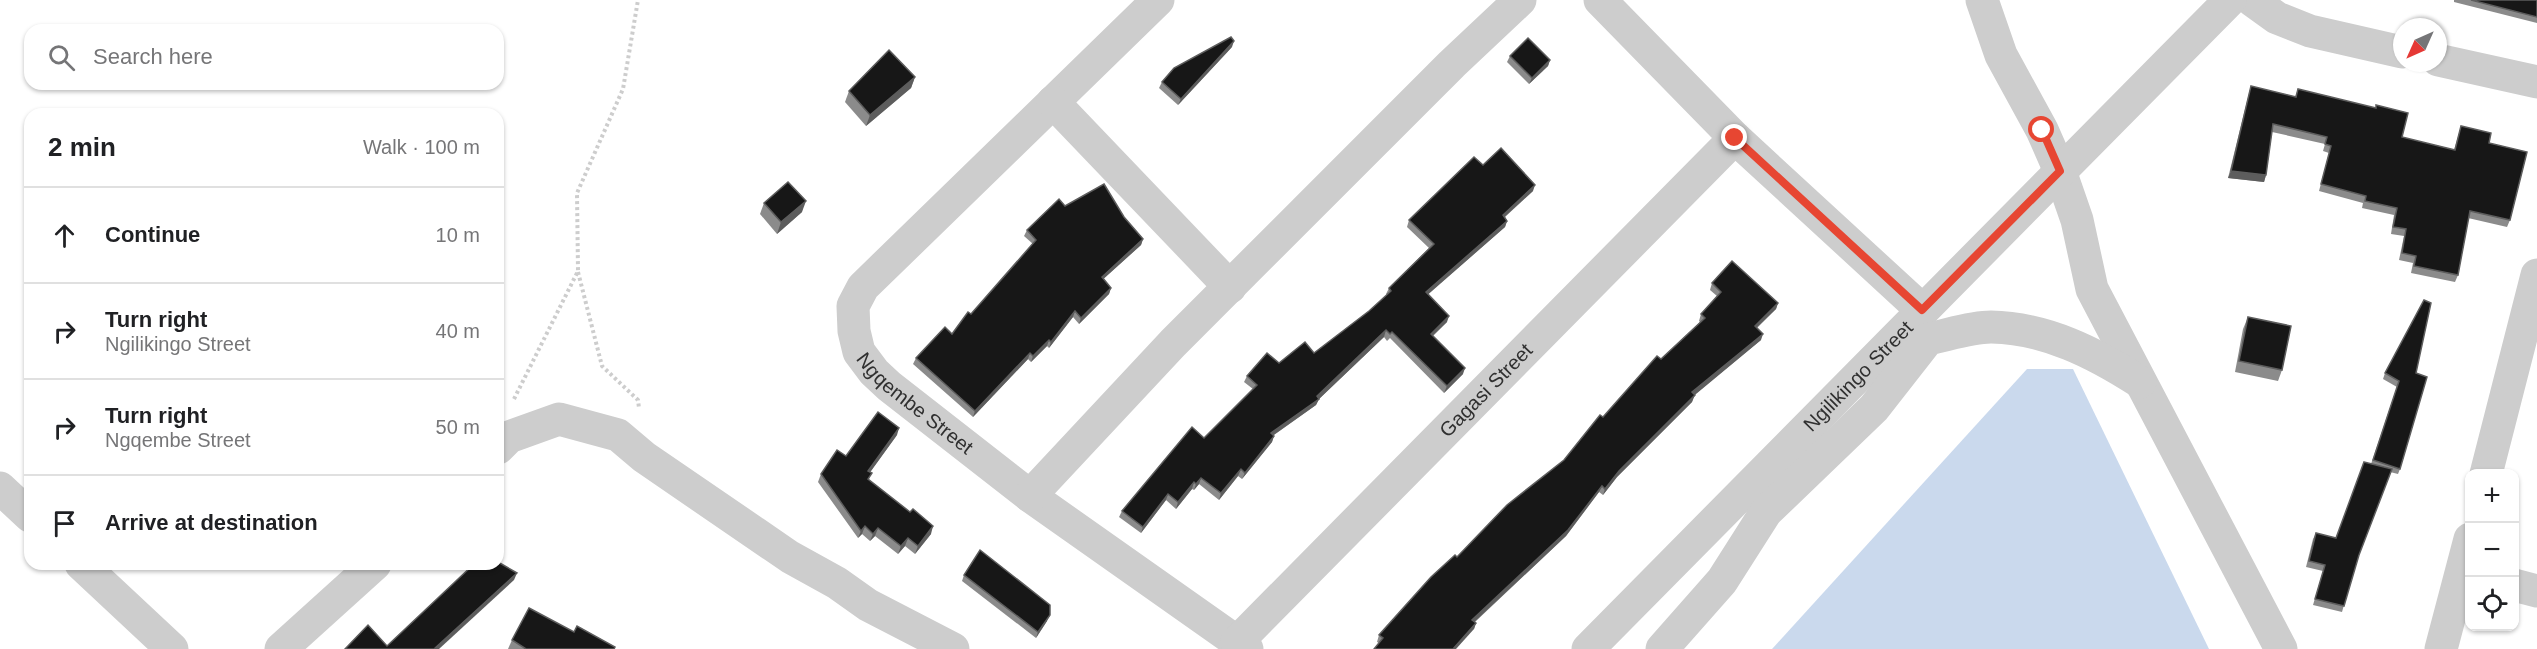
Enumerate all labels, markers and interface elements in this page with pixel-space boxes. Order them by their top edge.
north arrow [2393,18,2447,72]
search box [24,24,504,90]
icon: search [45,41,78,74]
text: Search here [93,44,213,69]
route start [2028,116,2054,142]
route end [1721,124,1747,150]
text: 2 min [48,132,116,162]
text: Walk · 100 m [363,136,480,158]
icon: ahead [48,219,81,252]
text: Continue [105,222,200,247]
text: 10 m [436,224,480,246]
text: Turn right [105,307,207,332]
icon: right [48,315,81,348]
street label: Ngilikingo Street [1799,316,1917,436]
text: 40 m [436,320,480,342]
text: Ngilikingo Street [105,333,251,355]
street label: Gagasi Street [1435,339,1537,441]
street label: Ngqembe Street [852,348,978,459]
text: Turn right [105,403,207,428]
icon: right [48,411,81,444]
text: 50 m [436,416,480,438]
text: Ngqembe Street [105,429,251,451]
map controls [2465,469,2519,631]
button: + [2465,469,2519,523]
icon: arrive [48,507,81,540]
text: Arrive at destination [105,510,318,535]
button: − [2465,523,2519,577]
button: locate [2465,577,2519,631]

